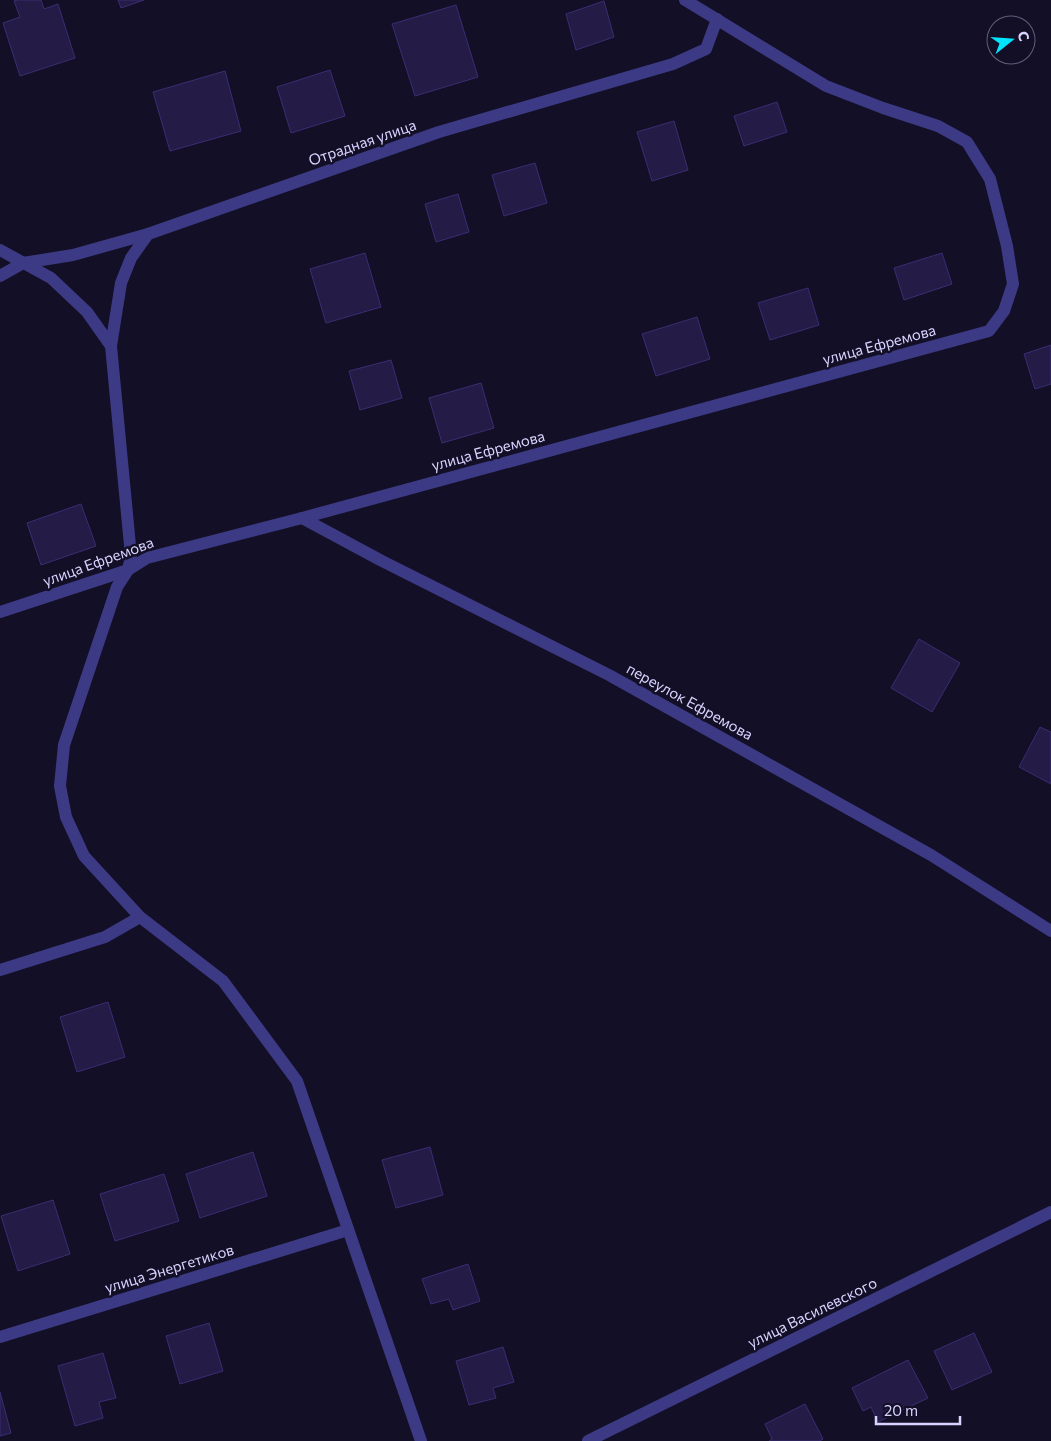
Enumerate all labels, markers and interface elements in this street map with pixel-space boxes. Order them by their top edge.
north arrow [986,15,1036,65]
text: С [1014,29,1033,43]
street label: Отрадная улица [306,115,418,169]
street label: улица Ефремова [820,320,938,368]
street label: улица Ефремова [429,426,547,474]
street label: улица Ефремова [40,533,156,589]
street label: переулок Ефремова [624,659,756,743]
street label: улица Энергетиков [102,1240,236,1296]
street label: улица Василевского [745,1273,880,1351]
scale bar [876,1394,960,1426]
text: 20 m [884,1401,918,1419]

